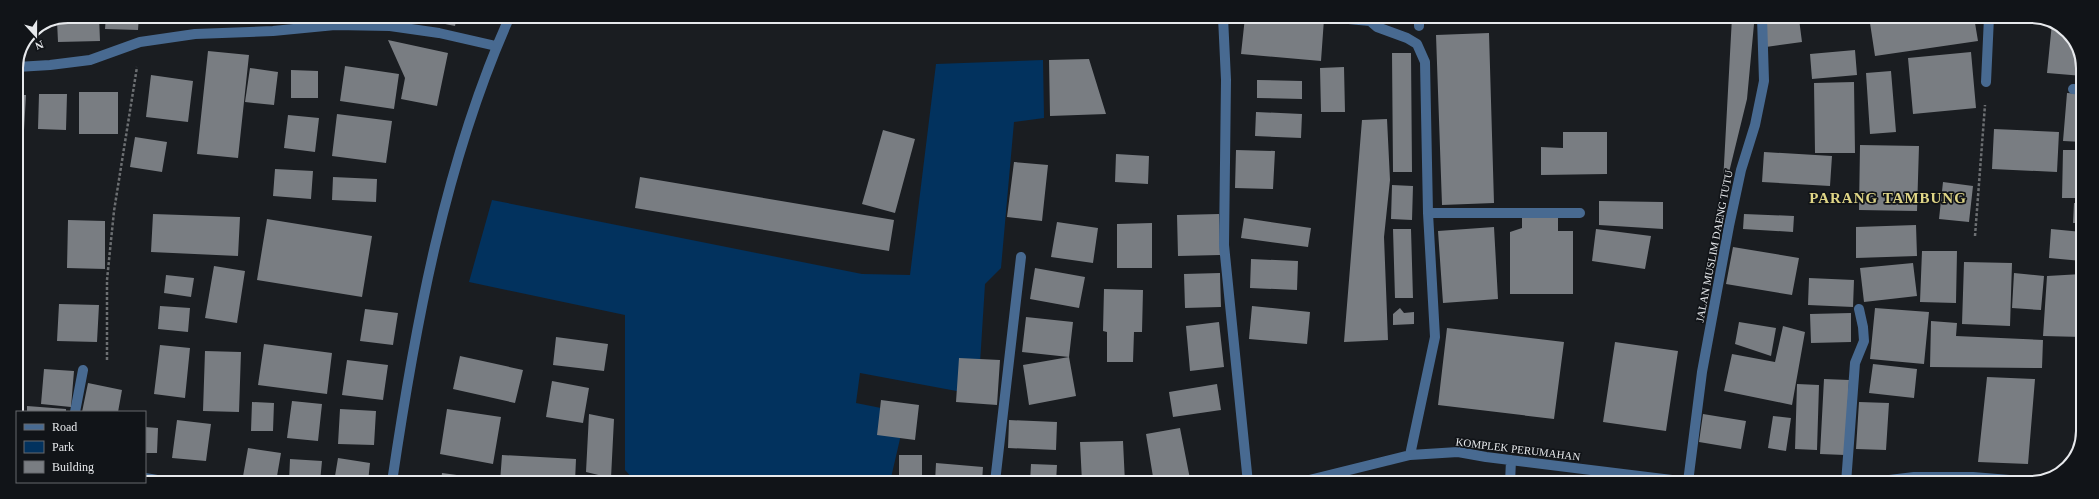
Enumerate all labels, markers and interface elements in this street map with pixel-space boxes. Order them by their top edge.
north arrow [16,16,56,56]
text: N [34,38,45,52]
street label: JALAN MUSLIM DAENG TUTU [1693,169,1735,323]
district label: PARANG TAMBUNG [1809,190,1967,206]
legend [16,411,146,483]
text: Road [52,420,77,434]
street label: KOMPLEK PERUMAHAN [1455,435,1581,463]
text: Park [52,440,74,454]
text: Building [52,460,94,474]

